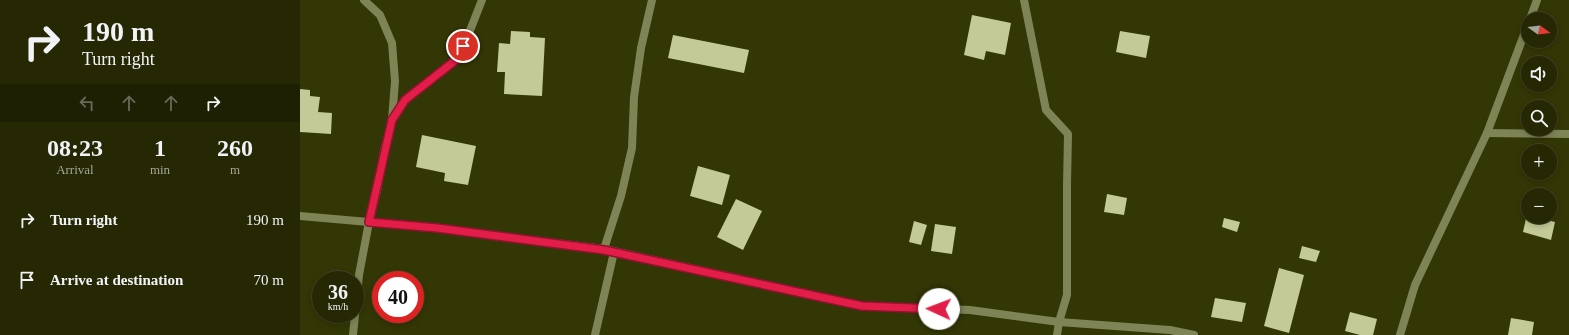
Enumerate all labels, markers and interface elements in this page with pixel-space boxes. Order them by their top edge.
north arrow [1521,12,1557,48]
map controls [1521,12,1557,224]
icon: right [16,16,68,68]
text: 190 m [82,16,154,47]
pin [446,29,480,63]
icon: arrive [452,35,474,57]
text: Turn right [82,49,155,69]
button: sound [1521,56,1557,92]
icon: left [76,92,98,114]
icon: ahead [118,92,140,114]
icon: ahead [160,92,182,114]
icon: right [202,92,224,114]
button: search [1521,100,1557,136]
text: 08:23 [47,135,103,161]
text: 1 [154,135,166,161]
text: 260 [217,135,253,161]
button: + [1521,144,1557,180]
text: Arrival [56,162,94,177]
text: min [150,162,170,177]
text: m [230,162,240,177]
button: − [1521,188,1557,224]
icon: right [16,209,38,231]
text: Turn right [50,212,117,228]
text: 190 m [246,212,284,228]
icon: arrive [16,269,38,291]
speed limit sign: 40 [372,271,424,323]
text: Arrive at destination [50,272,183,288]
text: 70 m [254,272,284,288]
text: 36 [328,281,348,303]
position arrow [918,288,960,330]
text: km/h [328,301,348,312]

